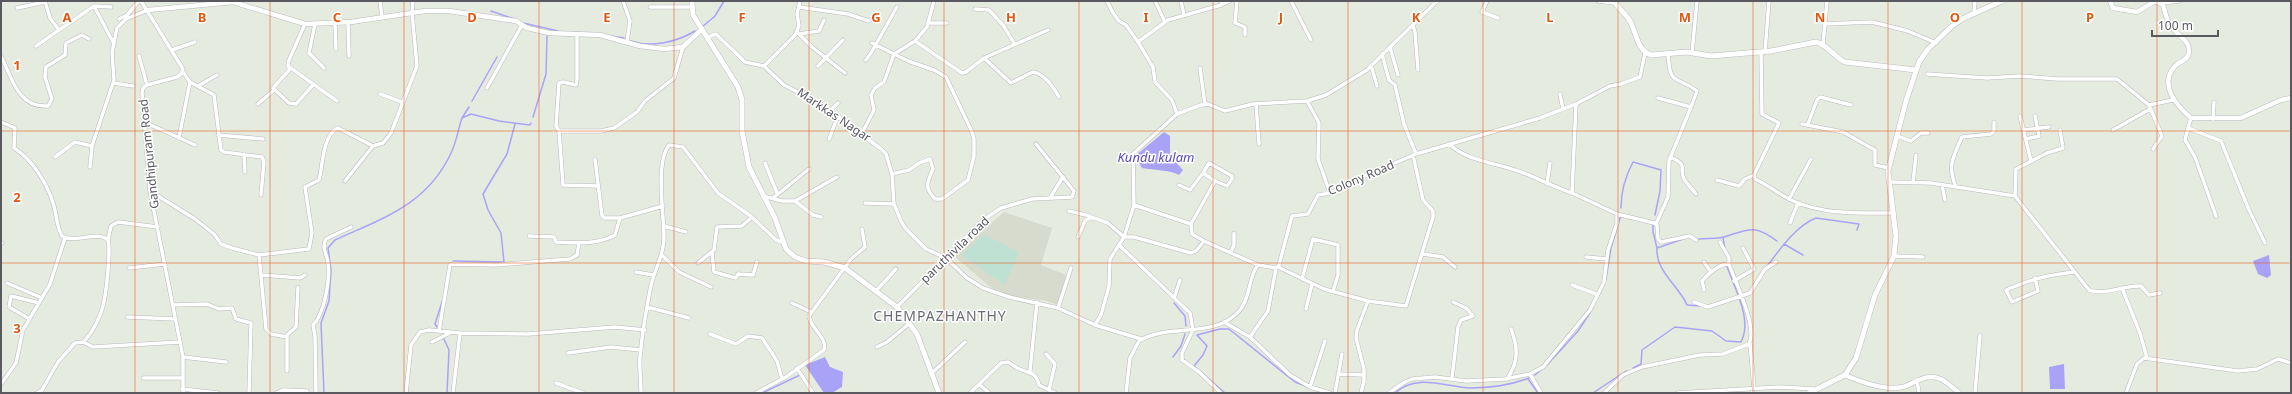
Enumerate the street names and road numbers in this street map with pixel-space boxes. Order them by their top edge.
street label: Markkas Nagar [794,84,875,146]
street label: Gandhipuram Road [134,98,163,210]
street label: Colony Road [1325,156,1397,199]
street label: paruthivila road [917,212,993,287]

